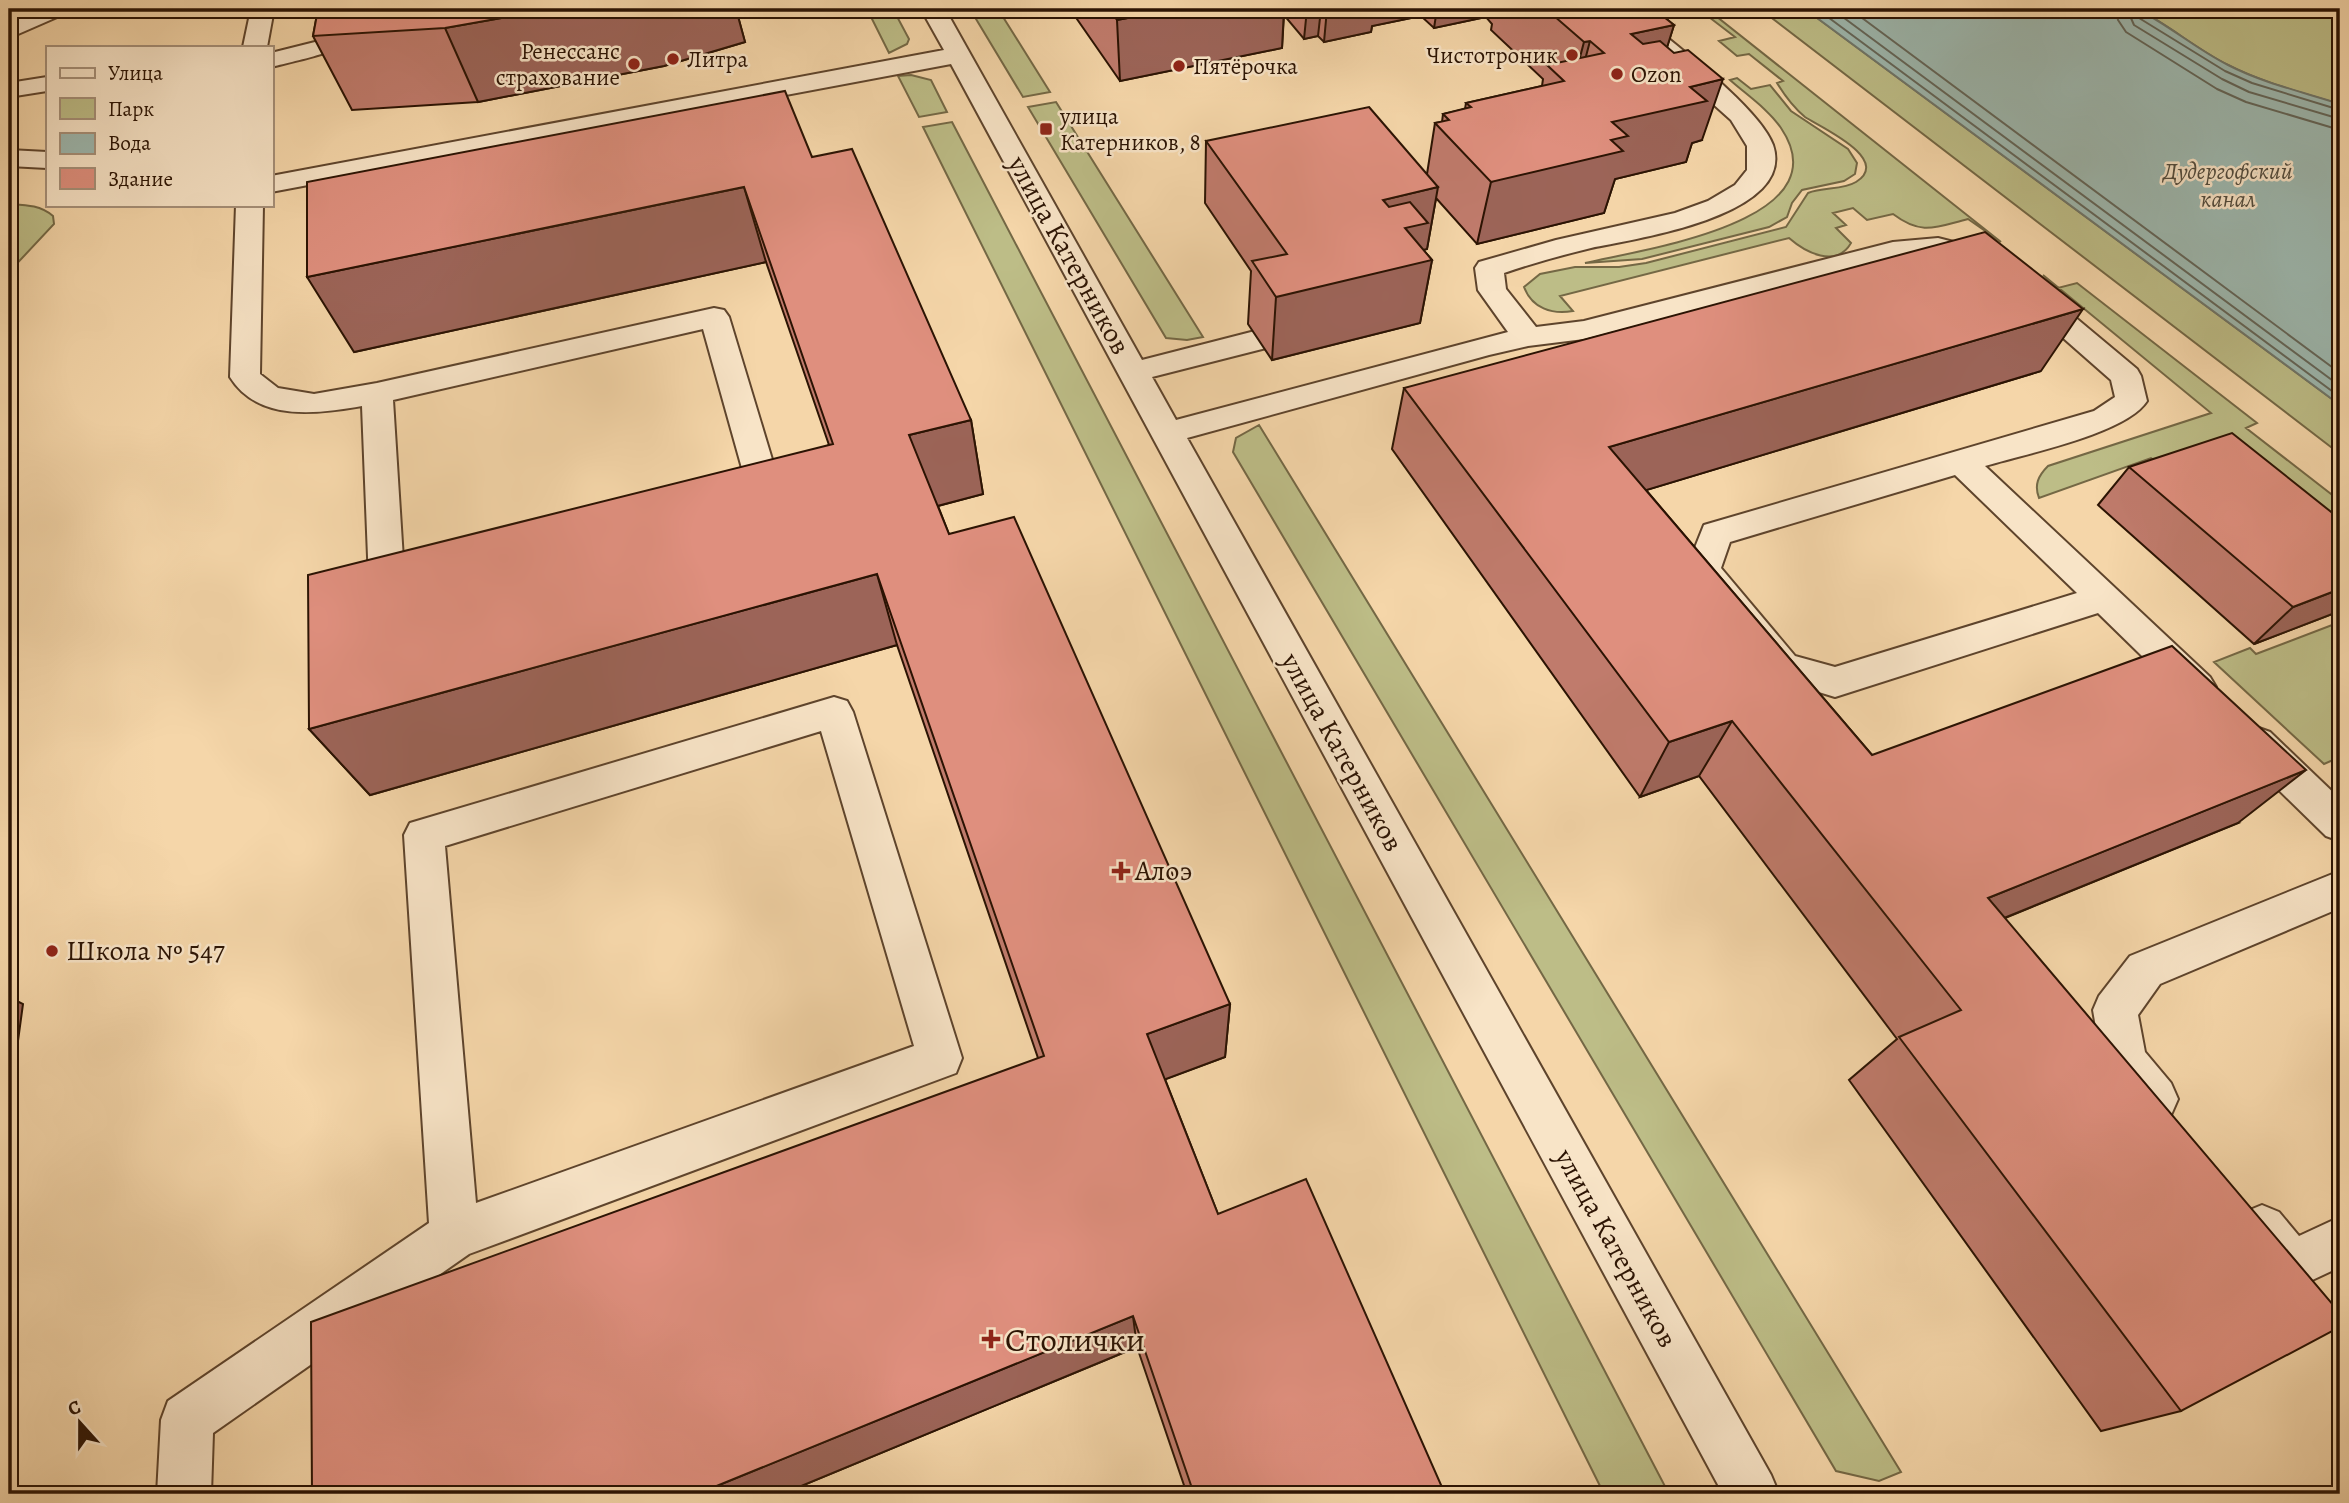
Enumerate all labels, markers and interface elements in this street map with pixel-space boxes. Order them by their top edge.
place label: Ренессанс страхование [496,36,620,93]
place label: Чистотроник [1426,40,1558,71]
place label: Литра [687,44,749,75]
legend [46,46,273,206]
marker: Чистотроник [1564,47,1580,63]
marker: Литра [665,51,681,67]
place label: Пятёрочка [1193,51,1298,82]
marker: Ренессанс страхование [626,56,642,72]
marker: Пятёрочка [1171,58,1187,74]
text: Улица [108,59,163,87]
place label: Ozon [1631,59,1682,90]
marker: Ozon [1609,66,1625,82]
text: Парк [108,95,154,123]
place label: улица Катерников, 8 [1059,101,1201,158]
marker: улица Катерников, 8 [1038,121,1054,137]
text: Вода [108,129,151,157]
street label: улица Катерников [998,148,1139,361]
water label: Дудергофский канал [2161,155,2293,215]
text: Здание [108,165,173,193]
street label: улица Катерников [1271,645,1412,858]
place label: Алоэ [1134,852,1192,890]
marker: Алоэ [1113,863,1129,879]
place label: Школа № 547 [66,932,225,970]
marker: Школа № 547 [44,943,60,959]
street label: улица Катерников [1545,1141,1686,1354]
place label: Столички [1005,1317,1145,1362]
marker: Столички [983,1331,999,1347]
north arrow [46,1388,116,1458]
text: С [64,1394,84,1422]

